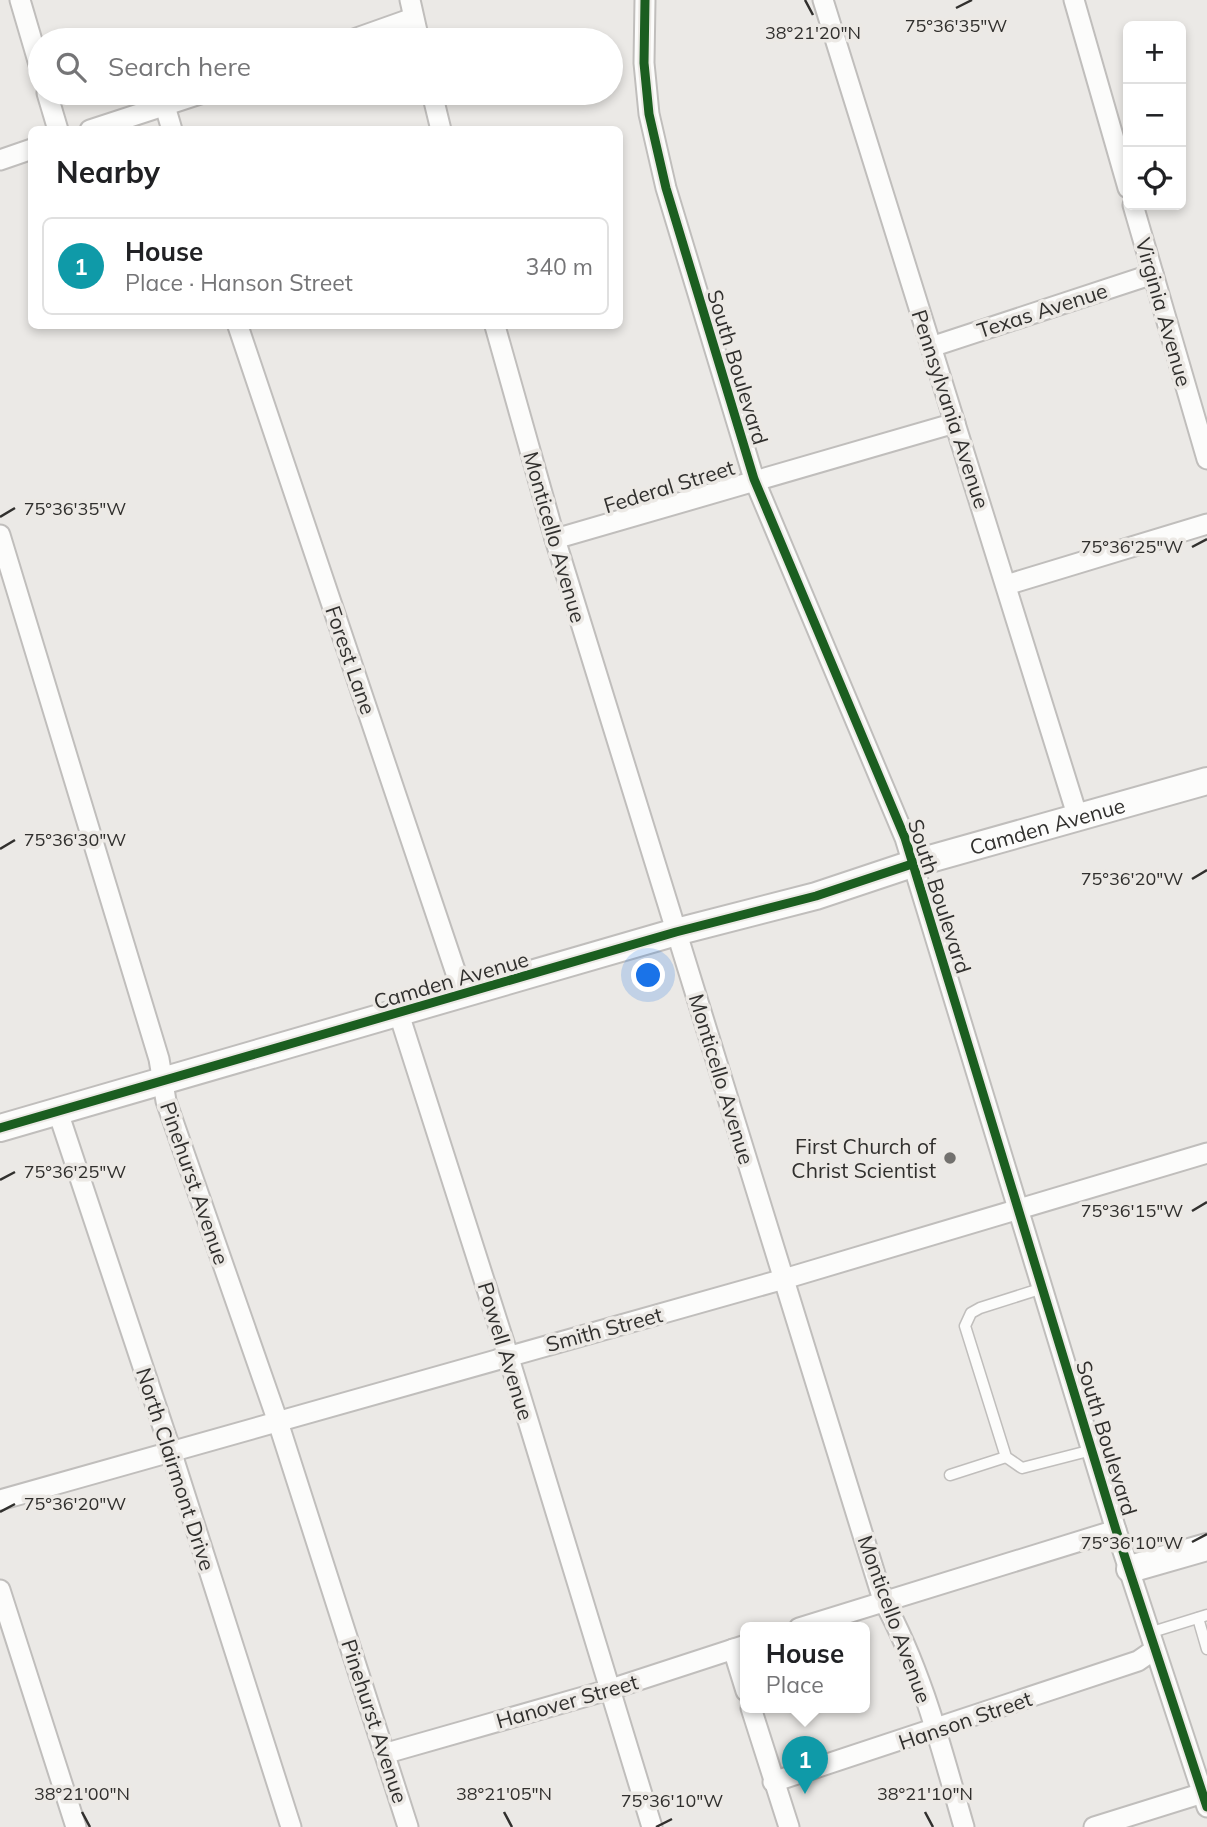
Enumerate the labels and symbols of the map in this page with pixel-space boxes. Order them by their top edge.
text: 75°36'35"W [905,14,1007,37]
text: 38°21'20"N [765,21,861,44]
street label: Virginia Avenue [1130,235,1198,389]
street label: Texas Avenue [974,277,1110,343]
street label: South Boulevard [702,286,774,448]
street label: Pennsylvania Avenue [907,306,995,512]
street label: Monticello Avenue [518,448,592,626]
street label: Federal Street [600,454,738,518]
text: 75°36'35"W [24,497,126,520]
text: 75°36'25"W [1081,535,1183,558]
street label: Forest Lane [320,602,382,718]
street label: Camden Avenue [967,792,1128,860]
street label: South Boulevard [903,816,977,976]
text: 75°36'30"W [24,828,126,851]
text: 75°36'20"W [1081,867,1183,890]
street label: Camden Avenue [371,945,531,1015]
your location [631,958,665,992]
street label: Monticello Avenue [684,991,760,1167]
street label: Pinehurst Avenue [155,1098,235,1268]
place label: First Church of Christ Scientist [791,1133,937,1183]
marker: First Church of Christ Scientist [942,1150,958,1166]
text: 75°36'25"W [24,1160,126,1183]
text: 75°36'15"W [1081,1199,1183,1222]
street label: Powell Avenue [473,1279,539,1423]
street label: Smith Street [543,1301,665,1357]
street label: South Boulevard [1071,1357,1143,1519]
street label: North Clairmont Drive [131,1364,221,1574]
text: 75°36'20"W [24,1492,126,1515]
street label: Monticello Avenue [853,1531,937,1707]
text: 75°36'10"W [1081,1531,1183,1554]
street label: Pinehurst Avenue [336,1636,414,1806]
street label: Hanover Street [493,1668,641,1734]
street label: Hanson Street [895,1685,1035,1755]
pin: 1 [782,1736,828,1794]
text: 38°21'00"N [34,1782,130,1805]
text: 38°21'05"N [456,1782,552,1805]
text: 38°21'10"N [877,1782,973,1805]
text: 75°36'10"W [621,1789,723,1812]

